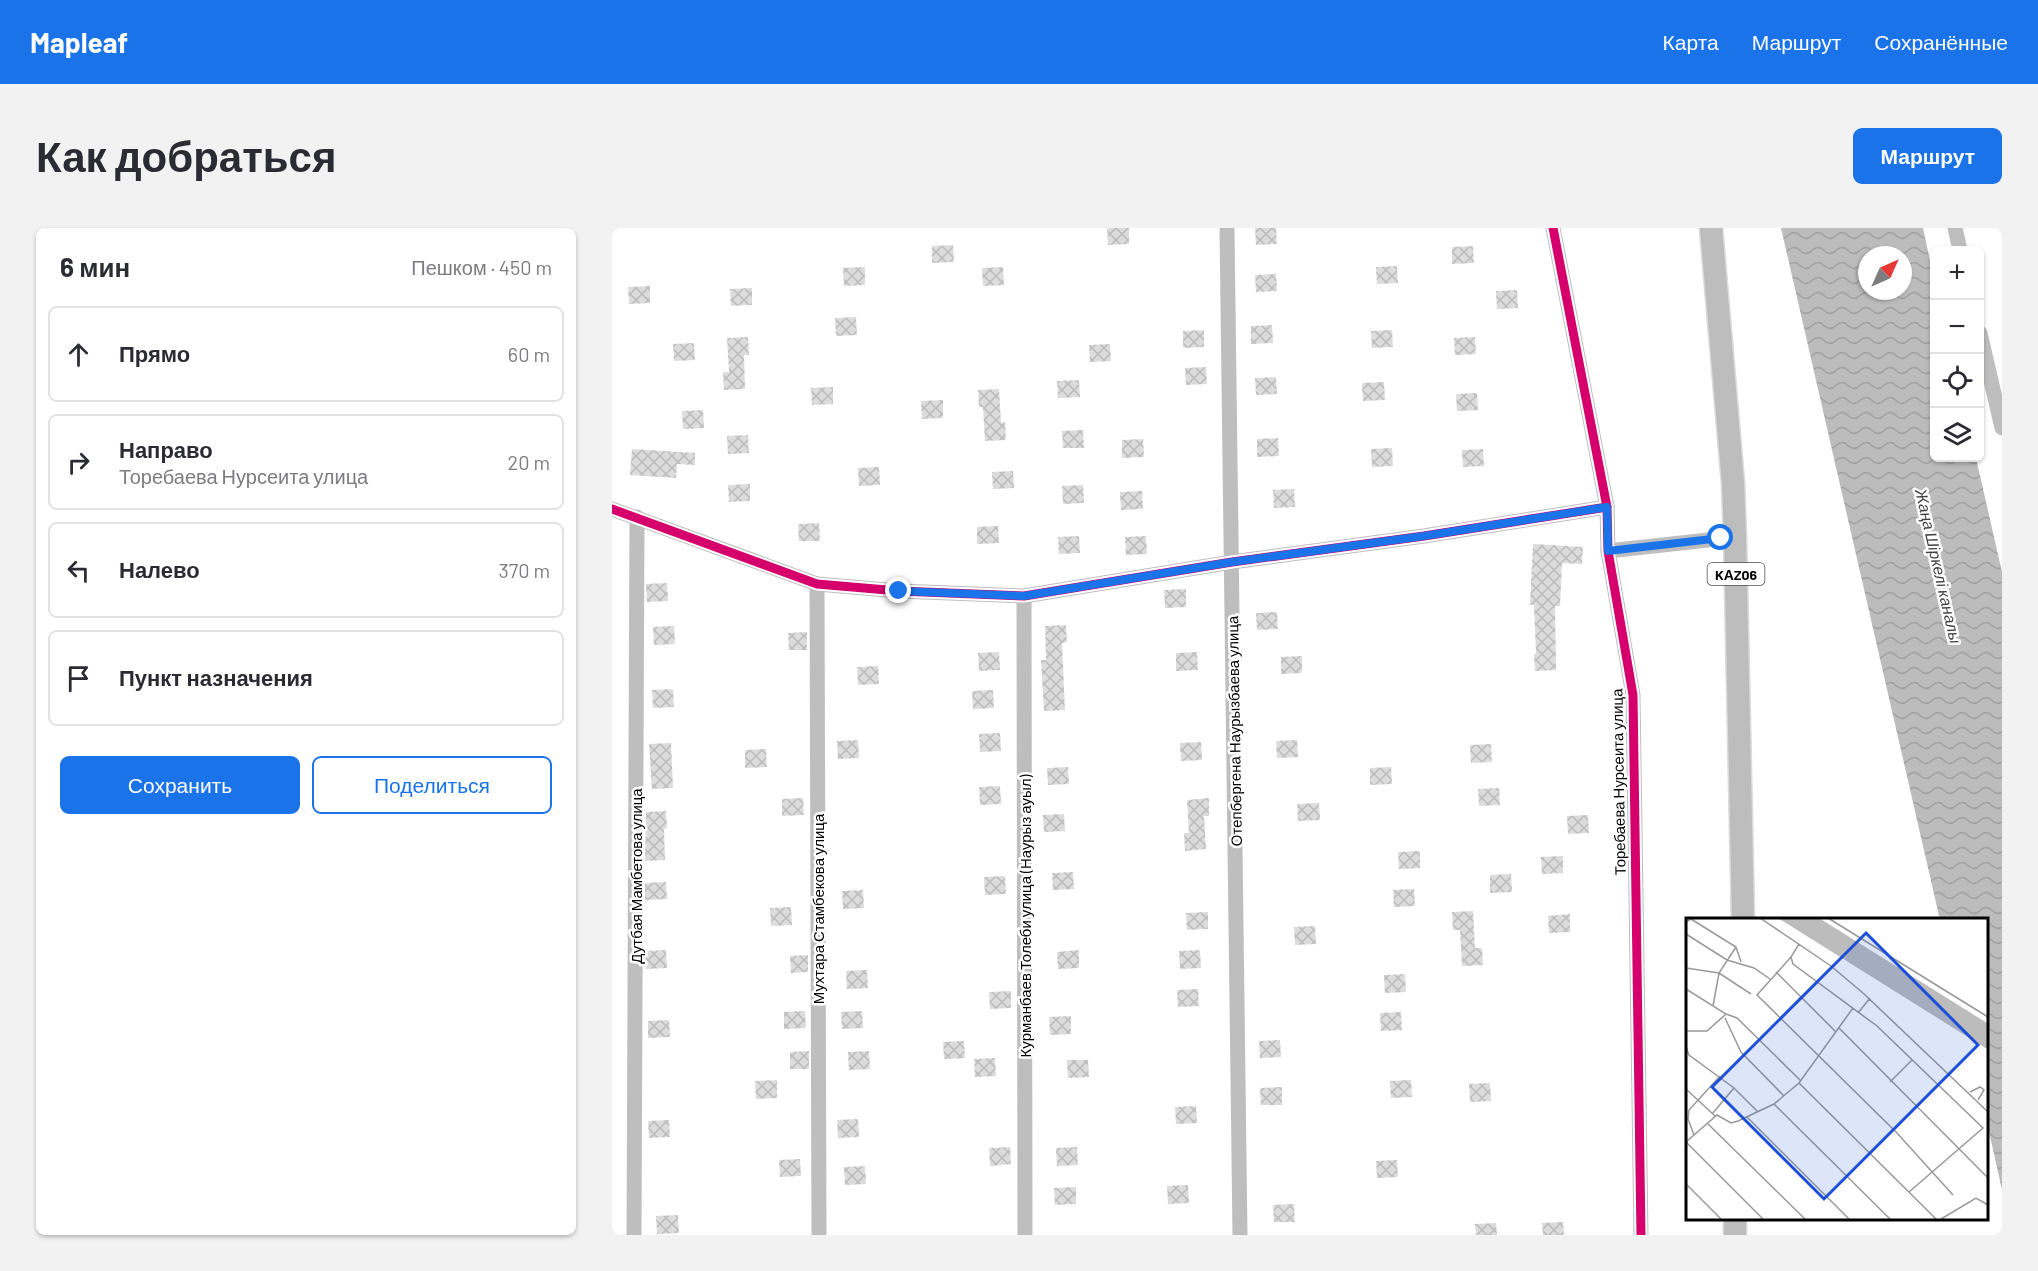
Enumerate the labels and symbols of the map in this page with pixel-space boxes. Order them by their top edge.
north arrow [1858,246,1912,300]
water label: Жаңа Шіркелі каналы [1912,486,1966,645]
route start [1707,524,1733,550]
road number: KАZ06 [1708,563,1764,585]
route end [885,577,911,603]
street label: Отепбергена Наурызбаева улица [1223,615,1245,846]
street label: Торебаева Нурсеита улица [1607,688,1629,876]
street label: Курманбаев Толеби улица (Наурыз ауыл) [1016,775,1034,1057]
street label: Дутбая Мамбетова улица [627,788,645,964]
street label: Мухтара Стамбекова улица [809,813,827,1004]
inset map [1686,918,1987,1220]

